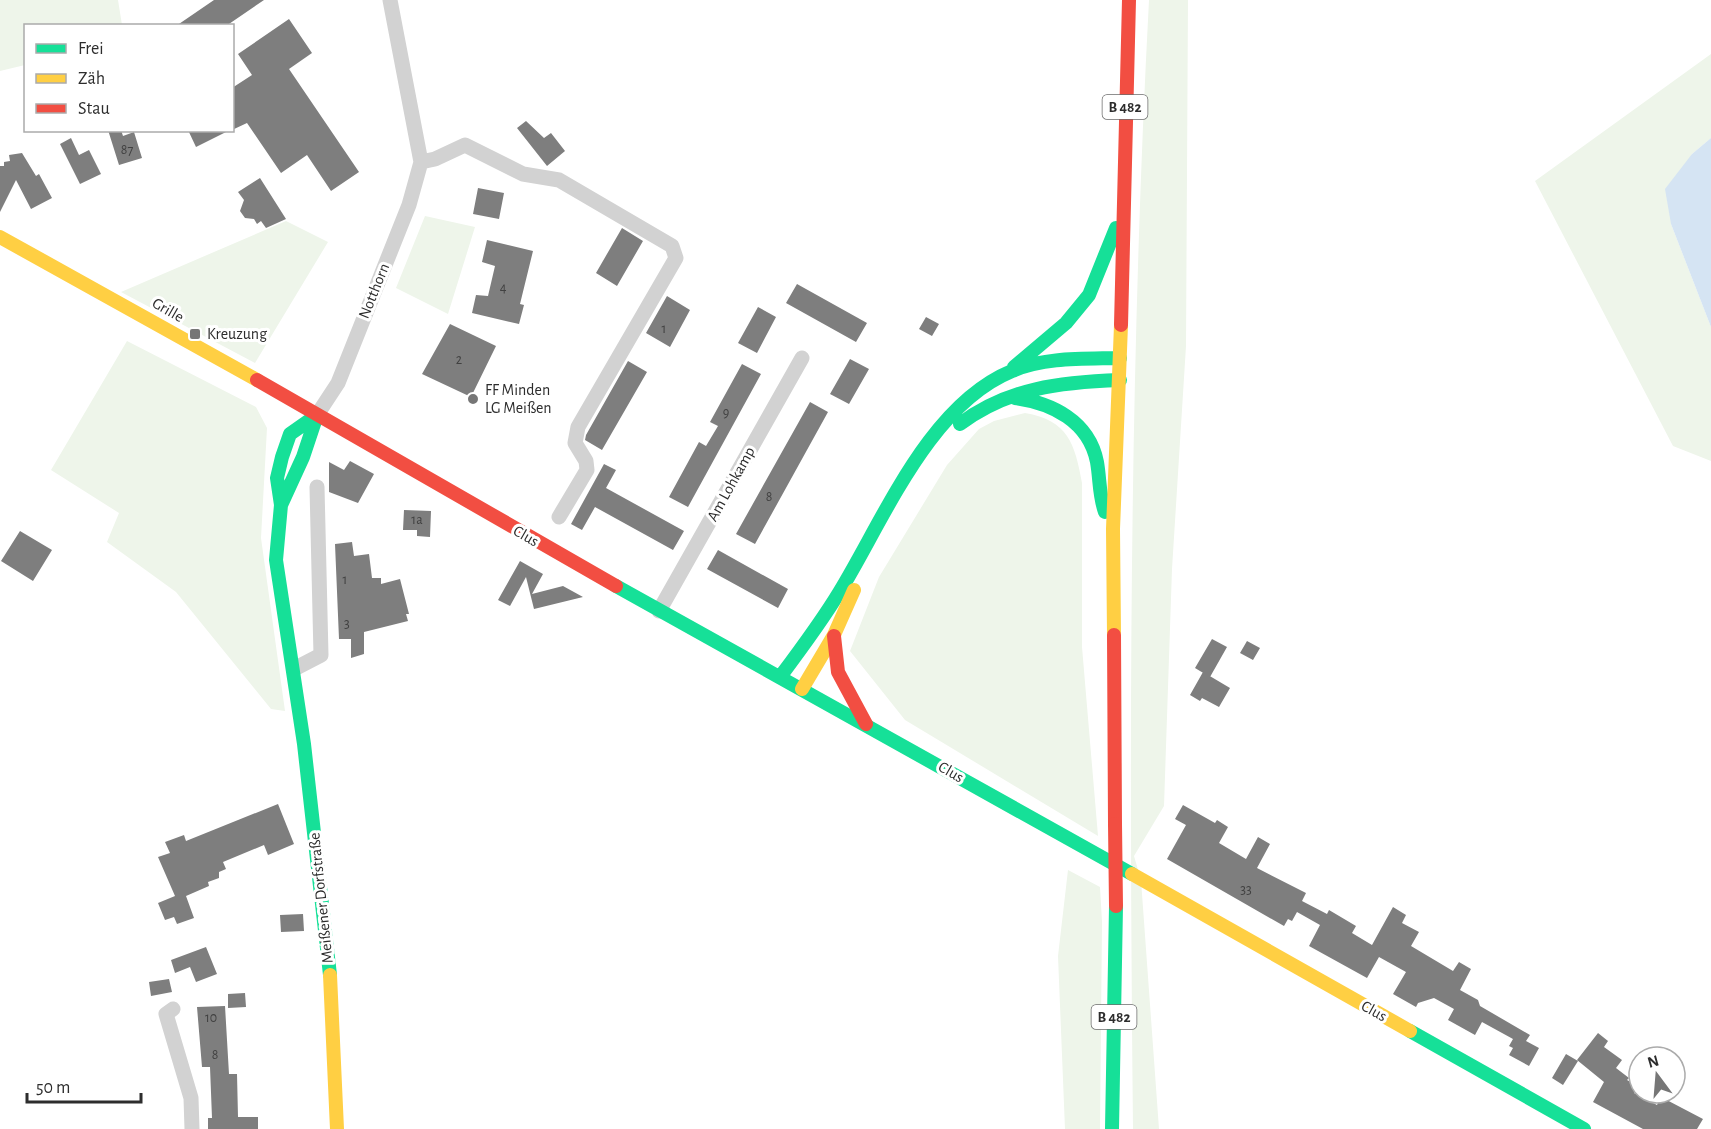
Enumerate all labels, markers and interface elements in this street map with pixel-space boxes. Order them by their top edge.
legend [24,24,234,132]
text: Frei [78,40,104,58]
text: Zäh [78,70,105,88]
road number: B 482 [1102,95,1148,119]
text: Stau [78,100,110,118]
house number: 87 [121,143,133,157]
street label: Notthorn [356,261,392,321]
house number: 4 [500,281,507,295]
street label: Grille [149,295,187,325]
house number: 1 [662,322,666,336]
place label: Kreuzung [207,326,267,342]
marker: Kreuzung [188,327,202,341]
house number: 2 [456,353,462,367]
place label: FF Minden LG Meißen [485,382,552,416]
marker: FF Minden LG Meißen [466,392,480,406]
house number: 9 [723,406,729,420]
street label: Am Lohkamp [704,444,758,524]
house number: 8 [766,490,772,504]
house number: 1a [411,513,423,527]
street label: Clus [511,522,541,550]
house number: 1 [343,573,347,587]
house number: 3 [344,617,350,631]
street label: Clus [936,758,966,786]
street label: Meißener Dorfstraße [306,832,336,964]
house number: 33 [1240,883,1252,897]
street label: Clus [1359,998,1389,1024]
road number: B 482 [1092,1005,1136,1029]
house number: 10 [205,1011,217,1025]
north arrow [1627,1045,1687,1105]
house number: 8 [212,1048,218,1062]
text: N [1646,1052,1661,1071]
scale bar [27,1066,141,1104]
text: 50 m [36,1079,70,1097]

